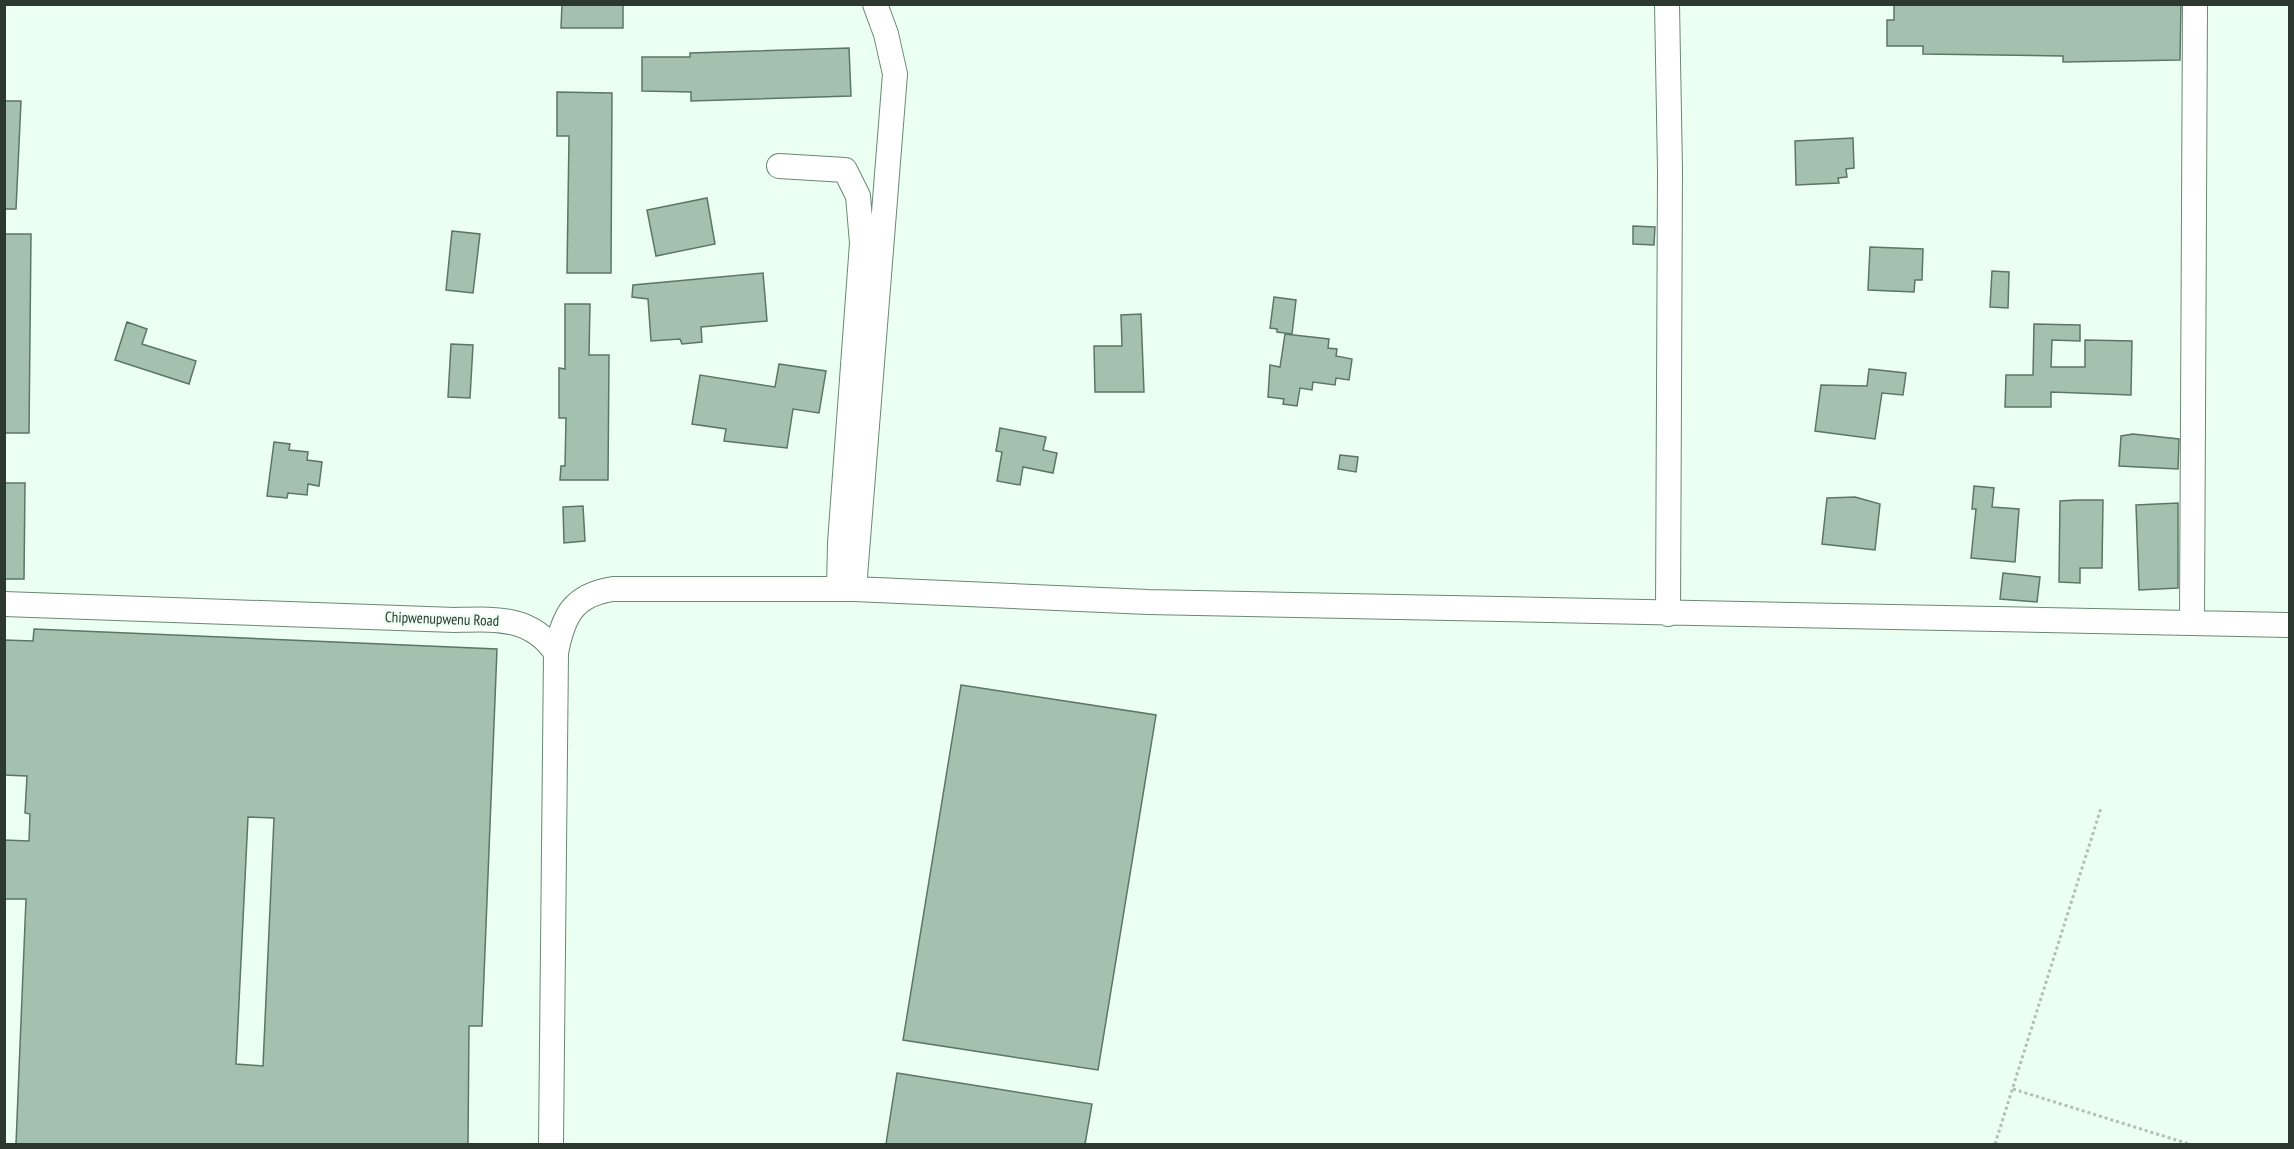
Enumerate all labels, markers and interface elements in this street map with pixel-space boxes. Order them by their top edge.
street label: Chipwenupwenu Road [385,607,499,630]

